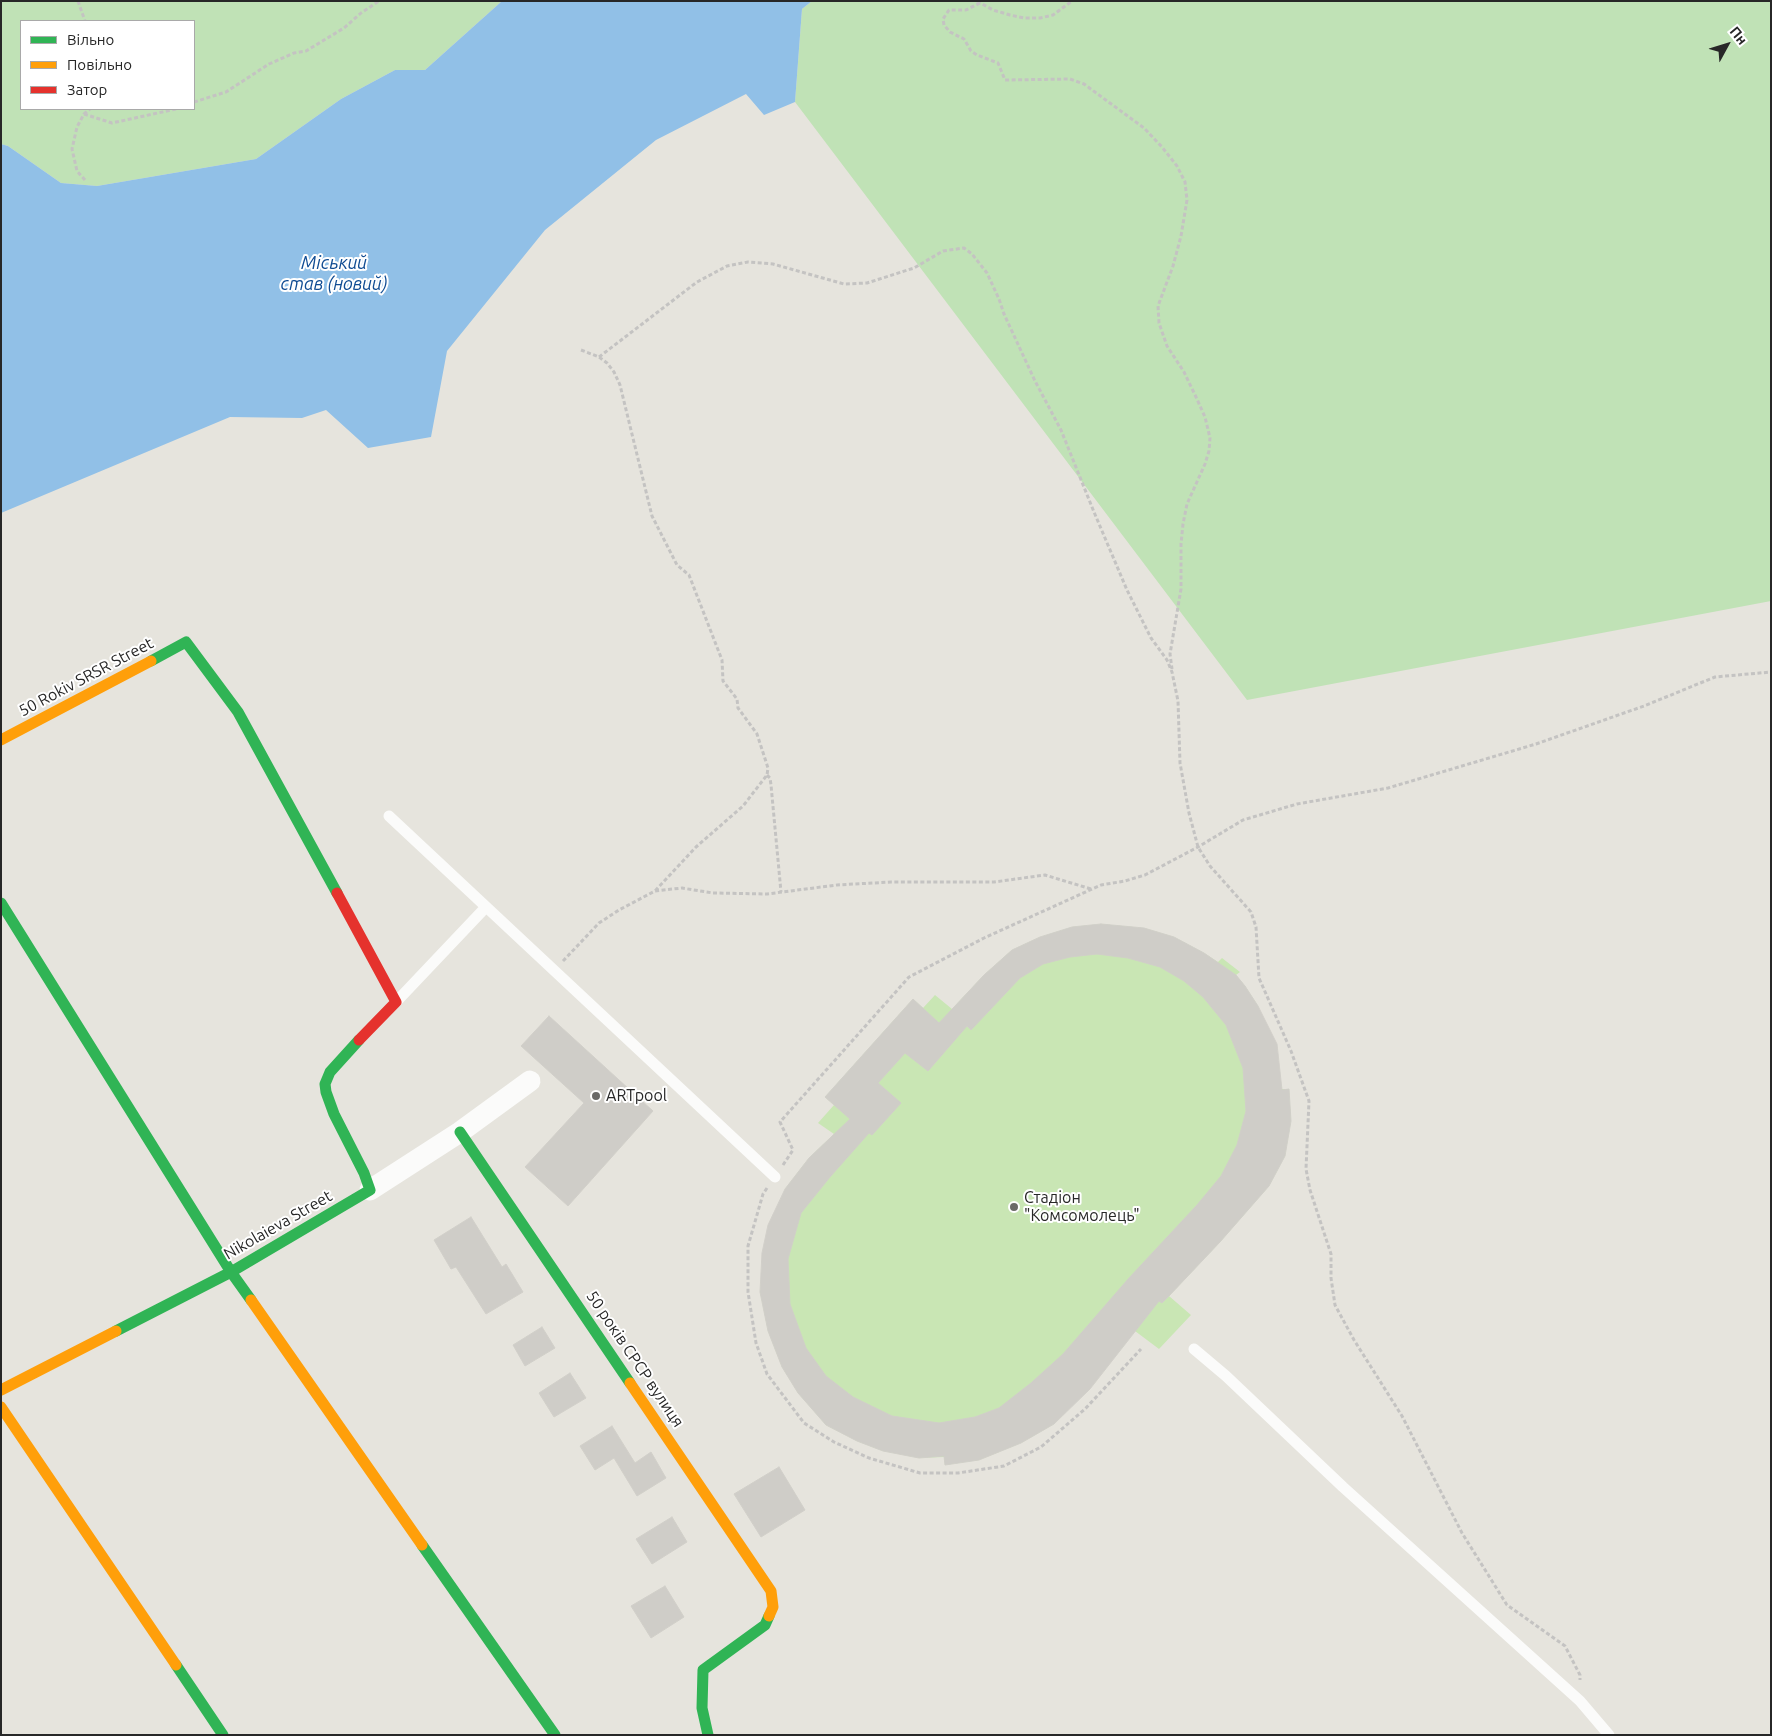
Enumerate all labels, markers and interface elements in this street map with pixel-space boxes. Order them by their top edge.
legend [20,20,195,110]
north arrow [1702,20,1752,70]
text: Пн [1727,23,1751,48]
text: Вільно [67,31,114,48]
text: Повільно [67,56,132,73]
text: Затор [67,81,107,98]
water label: Міський став (новий) [281,252,387,294]
street label: 50 Rokiv SRSR Street [15,633,157,721]
place label: ARTpool [606,1086,667,1106]
marker: ARTpool [590,1090,602,1102]
street label: Nikolaieva Street [220,1186,336,1264]
place label: Стадіон "Комсомолець" [1024,1188,1140,1226]
marker: Стадіон "Комсомолець" [1008,1201,1020,1213]
street label: 50 років СРСР вулиця [582,1287,688,1431]

